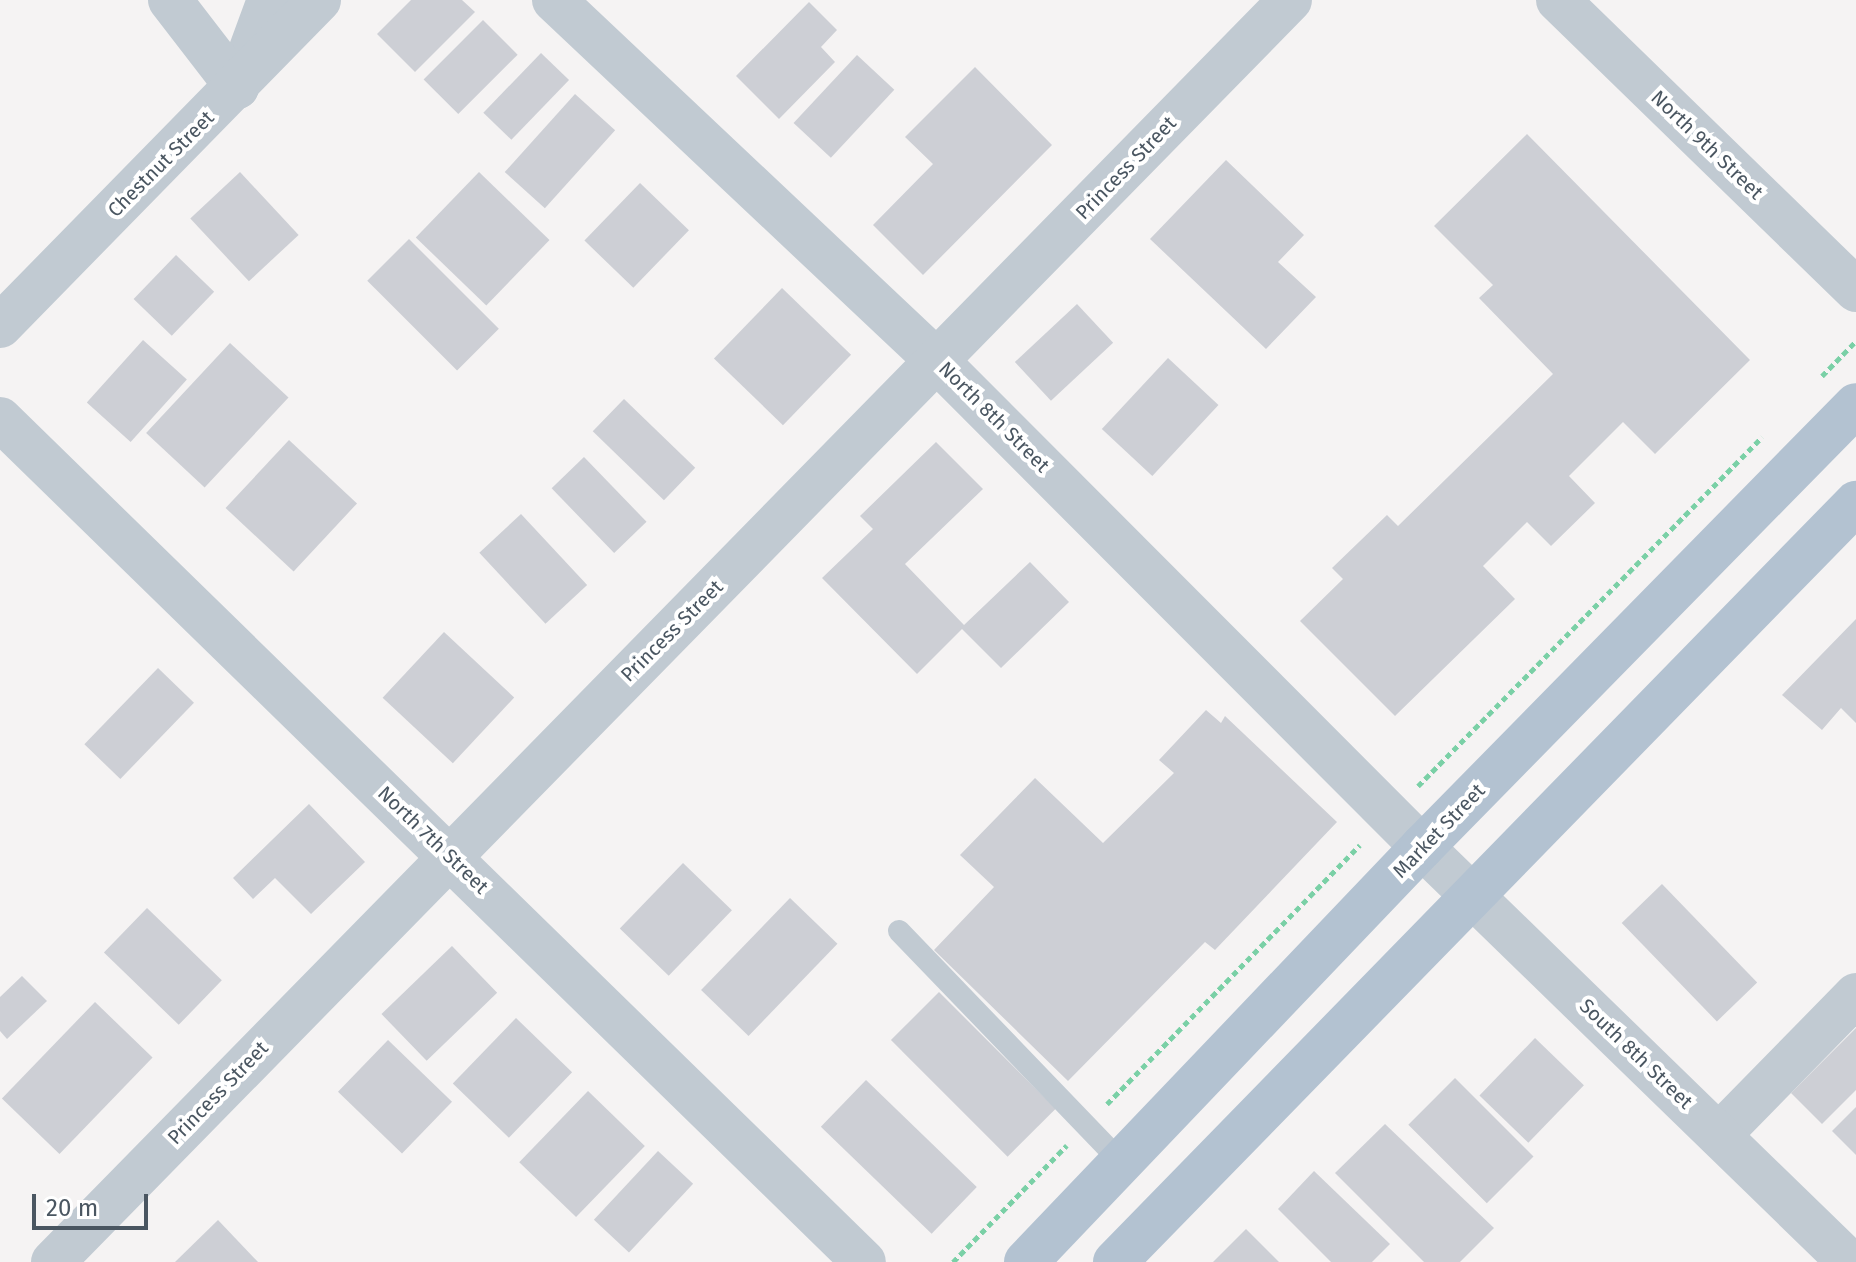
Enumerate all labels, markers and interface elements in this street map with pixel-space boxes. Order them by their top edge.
street label: North 9th Street [1646,86,1768,204]
street label: Chestnut Street [103,106,219,222]
street label: Princess Street [1071,111,1181,225]
street label: North 8th Street [934,357,1054,477]
street label: Princess Street [616,575,728,687]
street label: Market Street [1388,779,1490,883]
street label: North 7th Street [373,781,493,899]
street label: South 8th Street [1574,994,1698,1114]
street label: Princess Street [163,1036,273,1150]
scale bar [36,1178,152,1228]
text: 20 m [46,1194,98,1222]

